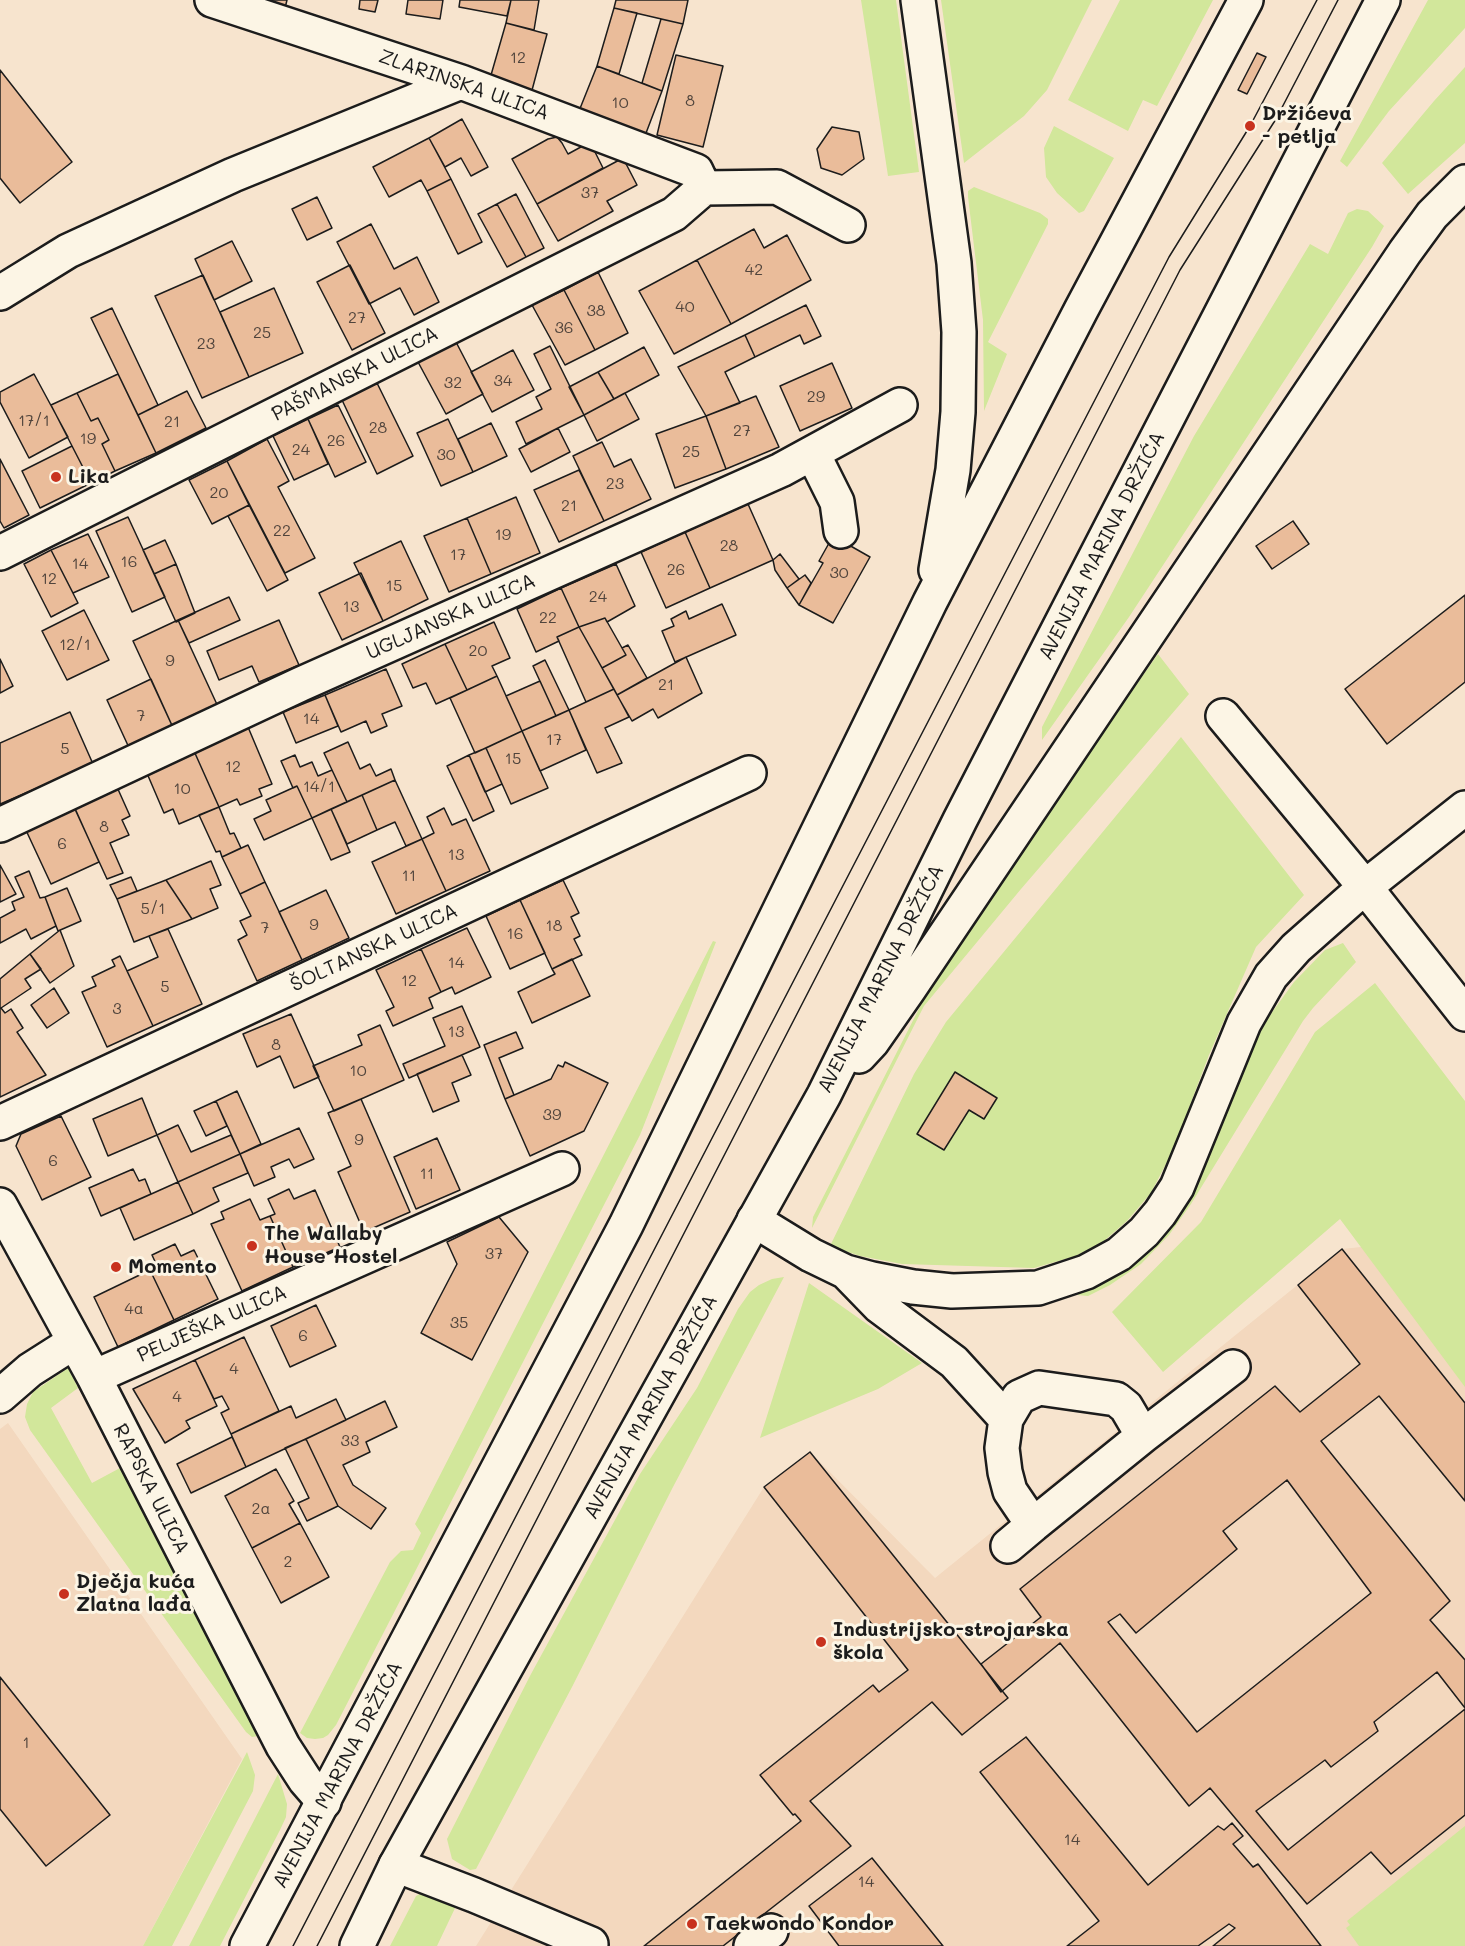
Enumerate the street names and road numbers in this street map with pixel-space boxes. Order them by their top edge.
street label: ZLARINSKA ULICA [376,45,552,125]
street label: PAŠMANSKA ULICA [268,322,442,426]
street label: AVENIJA MARINA DRŽIĆA [1034,428,1170,664]
street label: UGLJANSKA ULICA [363,569,539,665]
street label: AVENIJA MARINA DRŽIĆA [813,861,949,1097]
street label: ŠOLTANSKA ULICA [287,899,461,997]
street label: PELJEŠKA ULICA [134,1280,290,1368]
street label: AVENIJA MARINA DRŽIĆA [579,1290,723,1524]
street label: RAPSKA ULICA [108,1420,194,1558]
street label: AVENIJA MARINA DRŽIĆA [268,1658,408,1892]

